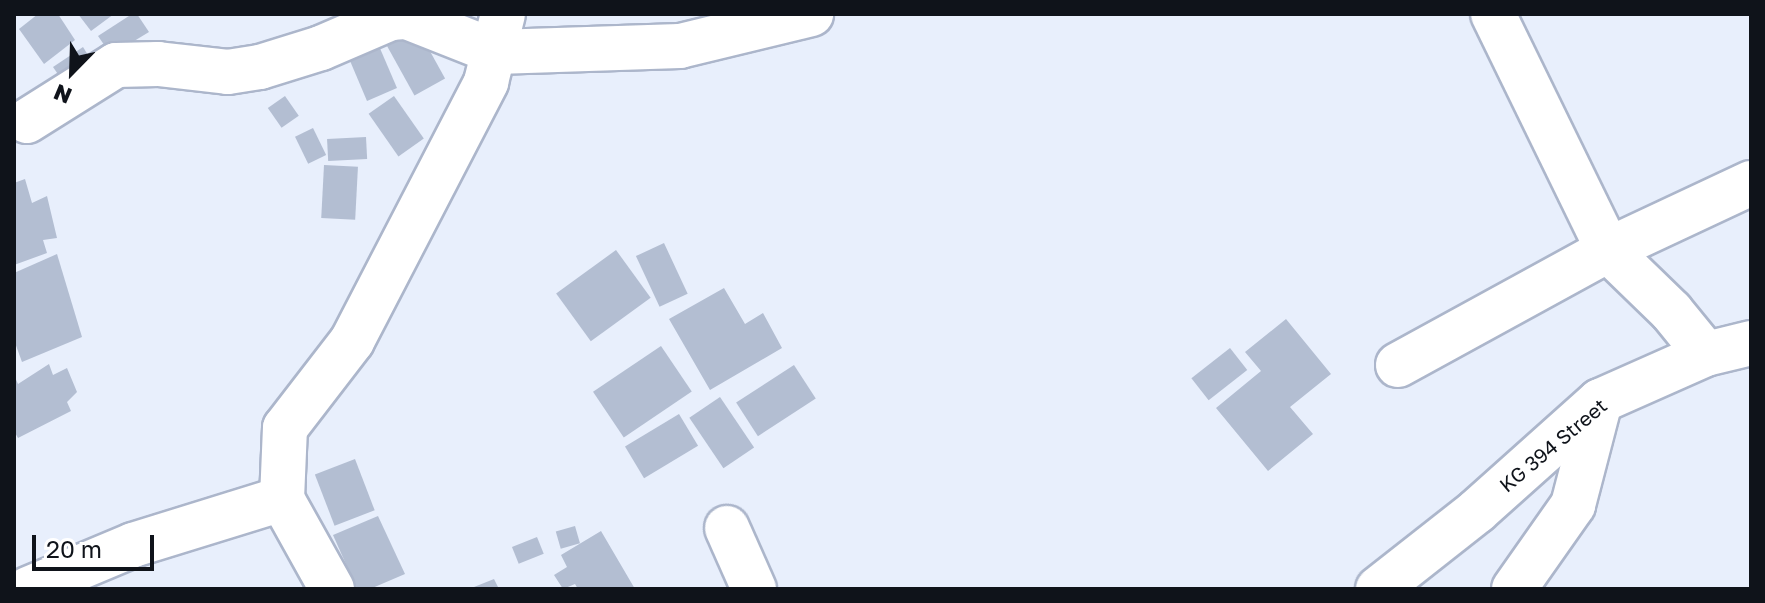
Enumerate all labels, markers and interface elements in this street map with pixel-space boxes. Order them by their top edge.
north arrow [32,32,112,112]
text: N [49,79,75,110]
street label: KG 394 Street [1494,393,1612,497]
scale bar [36,519,158,569]
text: 20 m [46,534,102,563]

